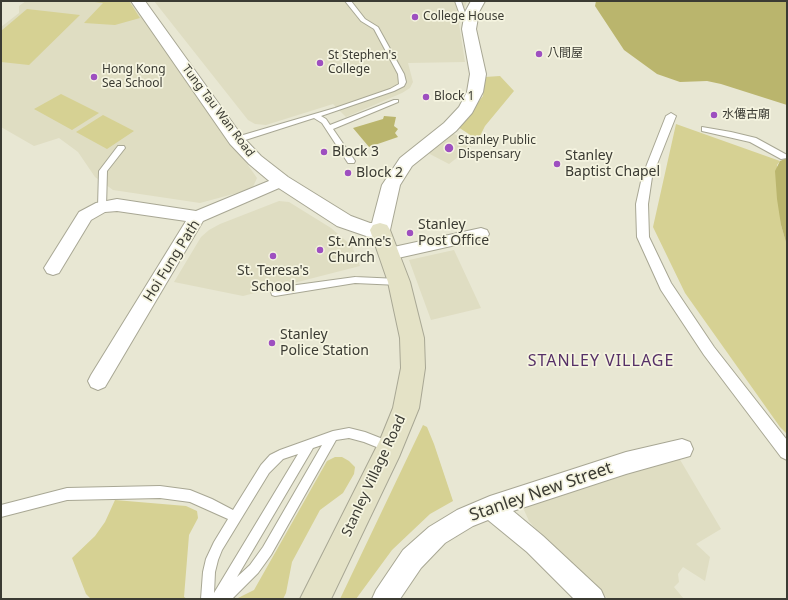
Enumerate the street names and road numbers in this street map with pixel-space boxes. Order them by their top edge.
street label: Tung Tau Wan Road [179,62,257,160]
street label: Hoi Fung Path [140,217,204,305]
street label: Stanley Village Road [338,413,410,539]
street label: Stanley New Street [467,458,615,526]

